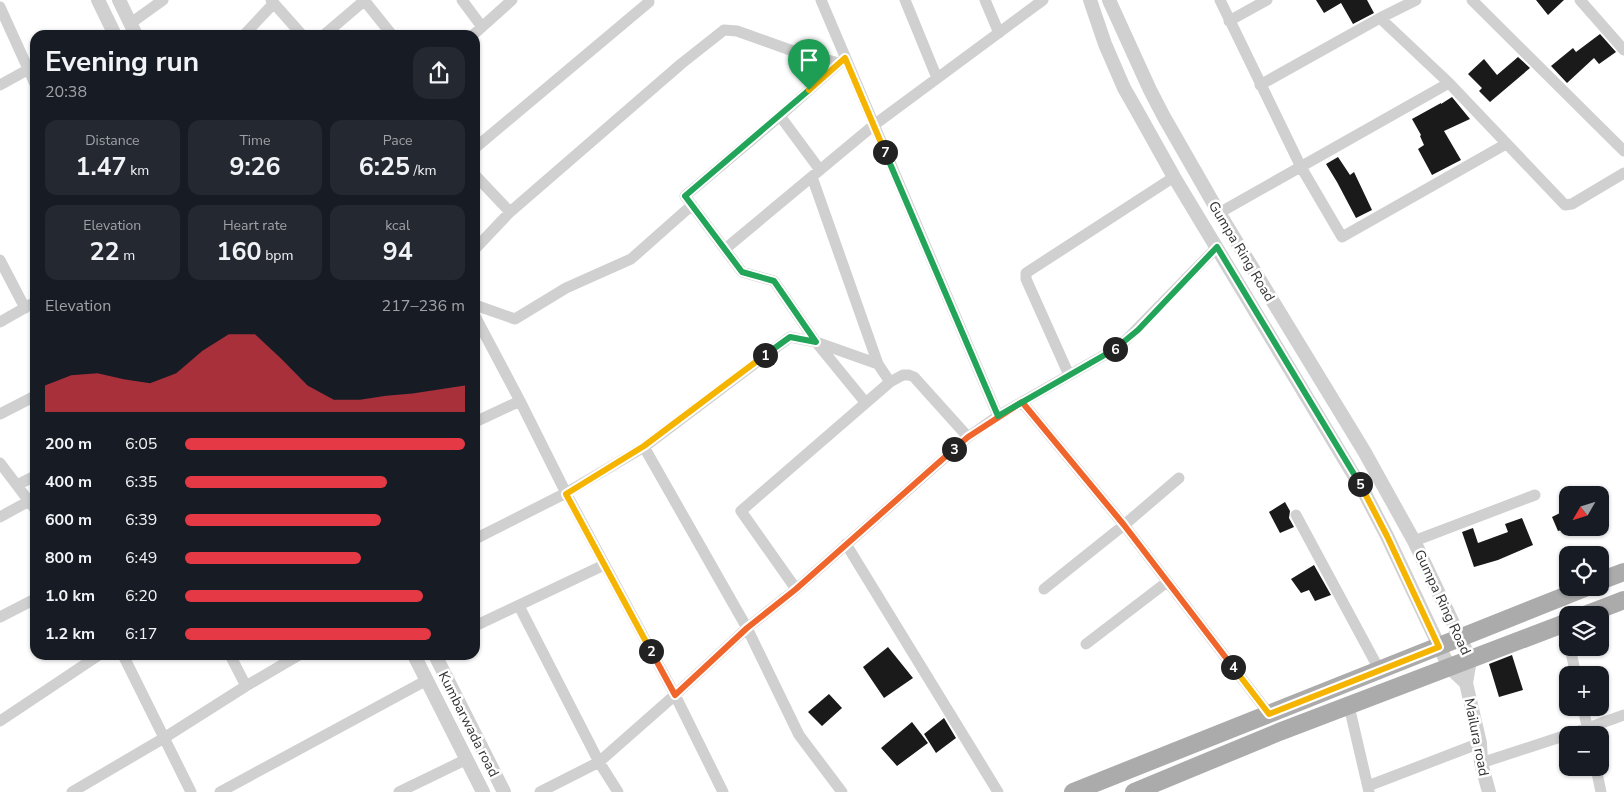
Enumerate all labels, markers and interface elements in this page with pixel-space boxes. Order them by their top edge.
pin [788,39,830,90]
text: Evening run [45,43,199,81]
icon: arrive [795,46,823,74]
button: share [413,47,465,99]
text: 20:38 [45,81,87,103]
text: Distance [85,131,140,150]
text: Time [239,131,271,150]
text: Pace [383,131,413,150]
pin: 7 [872,140,898,164]
text: 7 [881,143,890,162]
text: 1.47 [75,150,127,184]
text: 9:26 [229,150,281,184]
text: 6:25 [359,150,410,184]
text: km [127,161,149,180]
text: /km [410,161,437,180]
street label: Gumpa Ring Road [1204,197,1279,305]
text: Elevation [83,216,141,235]
text: Heart rate [223,216,287,235]
text: kcal [385,216,410,235]
text: 22 [90,235,120,269]
text: 160 [217,235,262,269]
text: 94 [383,235,413,269]
text: m [120,246,135,265]
text: bpm [262,246,293,265]
text: Elevation [45,295,111,317]
text: 217–236 m [382,295,465,317]
pin: 6 [1102,336,1128,362]
text: 6 [1111,340,1120,359]
pin: 1 [752,342,778,368]
text: 1 [761,346,770,365]
text: 200 m [45,433,92,455]
text: 6:05 [125,433,157,455]
pin: 3 [942,436,966,462]
text: 3 [950,440,959,459]
text: 400 m [45,471,92,493]
text: 6:35 [125,471,157,493]
pin: 5 [1348,472,1372,496]
text: 5 [1356,475,1365,494]
north arrow [1559,486,1609,536]
map controls [1559,486,1609,776]
text: 600 m [45,509,92,531]
text: 6:39 [125,509,157,531]
street label: Gumpa Ring Road [1410,546,1475,658]
button: locate [1559,546,1609,596]
text: 800 m [45,547,92,569]
text: 6:49 [125,547,157,569]
text: 1.0 km [45,585,95,607]
text: 6:20 [125,585,157,607]
button: layers [1559,606,1609,656]
text: 1.2 km [45,623,95,645]
text: 6:17 [125,623,157,645]
pin: 2 [638,638,664,664]
text: 2 [647,642,656,661]
pin: 4 [1220,654,1246,680]
text: 4 [1229,658,1238,677]
button: + [1559,666,1609,716]
street label: Kumbarwada road [434,668,503,780]
street label: Mailura road [1460,697,1493,778]
button: − [1559,726,1609,776]

